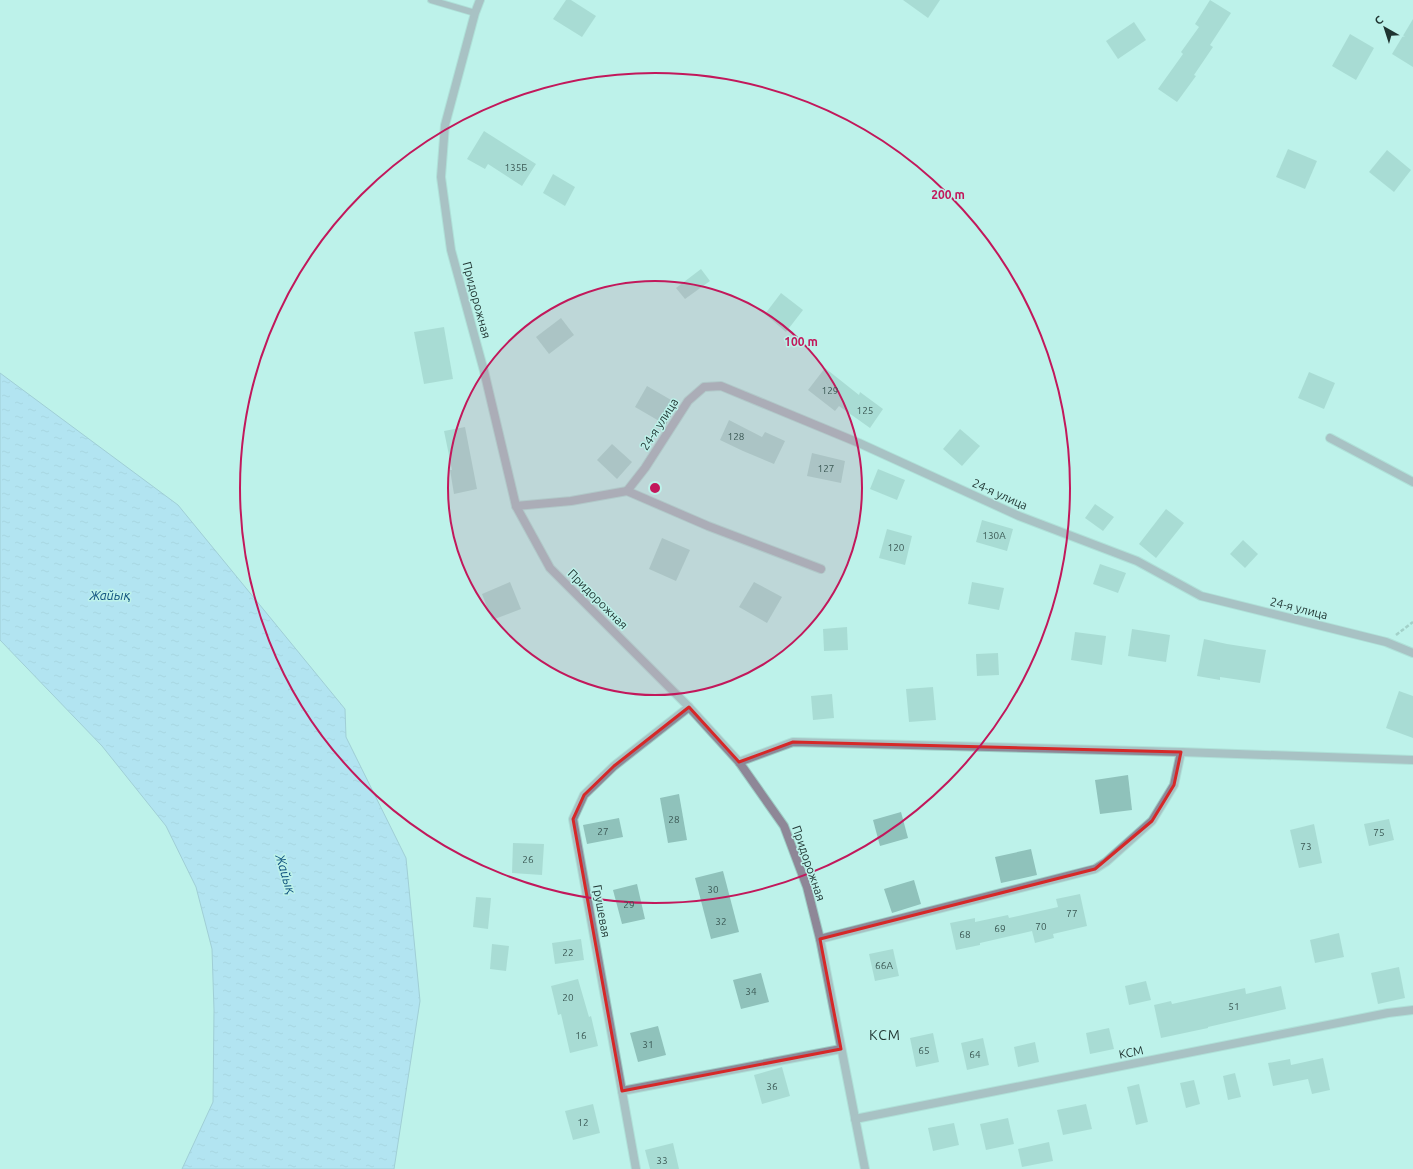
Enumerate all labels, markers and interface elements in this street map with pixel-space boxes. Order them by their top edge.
north arrow [1365,8,1405,48]
text: С [1372,13,1385,27]
house number: 135Б [504,162,528,173]
text: 200 m [931,188,965,201]
street label: Придорожная [461,260,493,340]
text: 100 m [784,335,818,348]
house number: 129 [822,385,838,396]
street label: 24-я улица [637,396,681,452]
house number: 125 [857,405,873,416]
house number: 128 [728,431,745,442]
house number: 127 [818,463,834,474]
street label: 24-я улица [970,476,1030,512]
centre of rings [648,481,662,495]
house number: 130А [982,530,1006,541]
house number: 120 [888,542,905,553]
street label: Придорожная [566,567,630,631]
water label: Жайық [89,588,130,602]
street label: 24-я улица [1269,595,1329,621]
house number: 28 [668,814,680,825]
street label: Придорожная [790,824,828,902]
house number: 27 [597,826,609,837]
house number: 75 [1373,827,1385,838]
house number: 73 [1300,841,1312,852]
water label: Жайық [273,852,299,896]
house number: 26 [522,854,534,865]
street label: Грушевая [591,884,613,938]
house number: 30 [707,884,719,895]
house number: 29 [623,899,635,910]
house number: 77 [1066,908,1078,919]
house number: 32 [715,916,727,927]
house number: 70 [1035,921,1047,932]
house number: 69 [994,923,1006,934]
house number: 68 [959,929,971,940]
house number: 22 [562,947,574,958]
house number: 66А [875,960,893,971]
house number: 34 [745,986,757,997]
house number: 20 [562,992,574,1003]
house number: 51 [1228,1001,1240,1012]
district label: КСМ [869,1027,901,1043]
house number: 16 [575,1030,587,1041]
house number: 31 [642,1039,654,1050]
street label: КСМ [1118,1043,1144,1061]
house number: 65 [918,1045,930,1056]
house number: 64 [969,1049,981,1060]
house number: 36 [766,1081,778,1092]
house number: 12 [577,1117,589,1128]
house number: 33 [656,1155,668,1166]

